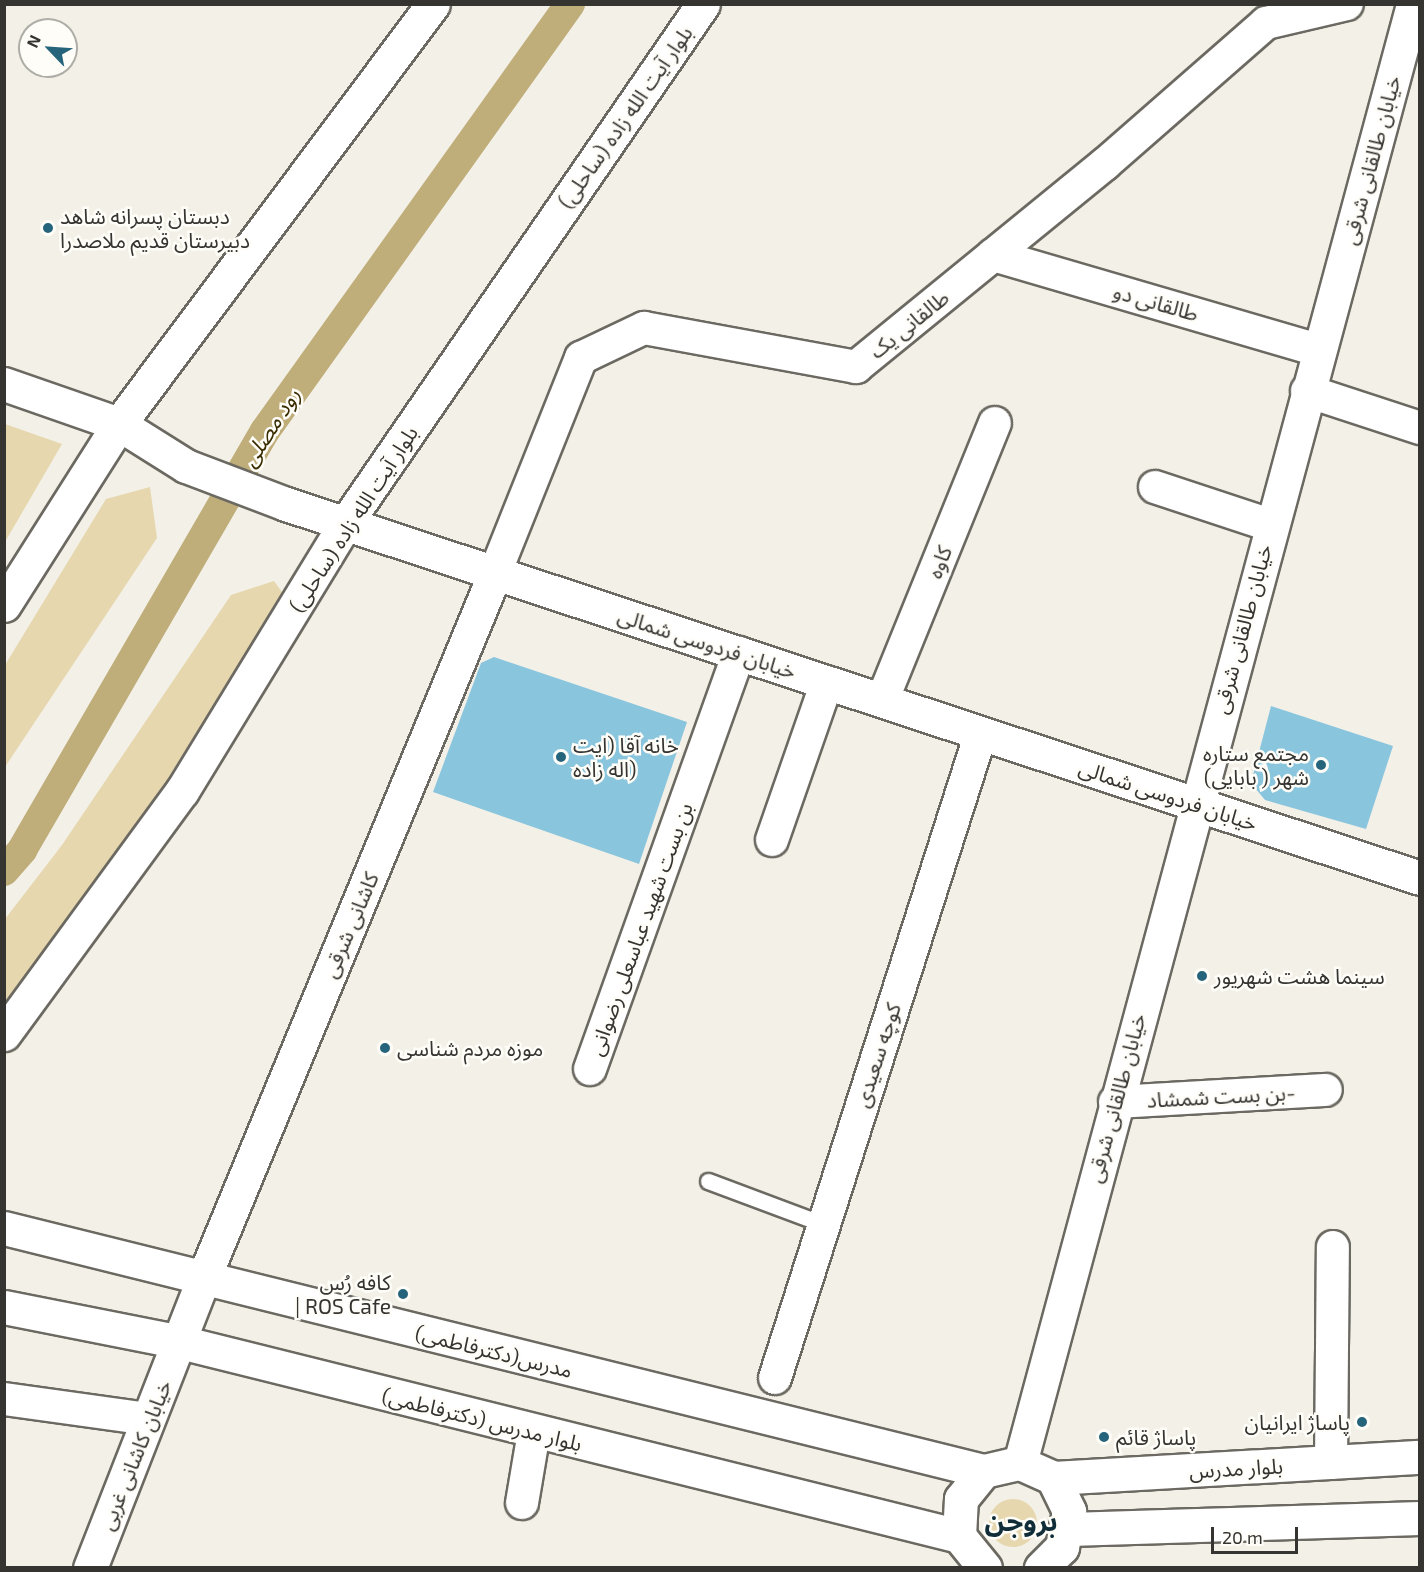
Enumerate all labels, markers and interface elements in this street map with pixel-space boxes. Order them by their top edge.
north arrow [18,18,78,78]
street label: بلوار آیت الله زاده (ساحلی) [552,21,698,213]
text: N [22,32,44,50]
street label: خیابان طالقانی شرقی [1336,73,1406,247]
place label: دبستان پسرانه شاهد دبیرستان قدیم ملاصدرا [60,203,250,253]
marker: دبستان پسرانه شاهد دبیرستان قدیم ملاصدرا [41,221,55,235]
street label: طالقانی دو [1110,278,1202,326]
street label: طالقانی یک [864,284,954,364]
water label: رود مصلی [235,383,305,471]
street label: بلوار آیت الله زاده (ساحلی) [283,421,423,617]
street label: کاوه [921,542,957,582]
street label: خیابان طالقانی شرقی [1207,542,1277,716]
street label: خیابان فردوسی شمالی [615,602,799,684]
place label: خانه آقا (ایت اله زاده) [573,732,679,782]
place label: مجتمع ستاره شهر ( بابایی) [1203,740,1309,790]
marker: خانه آقا (ایت اله زاده) [554,750,568,764]
street label: خیابان فردوسی شمالی [1076,754,1260,836]
marker: مجتمع ستاره شهر ( بابایی) [1314,758,1328,772]
street label: بن بست شهید عباسعلی رضوانی [582,799,698,1059]
street label: کاشانی شرقی [316,868,384,982]
place label: سینما هشت شهریور [1214,963,1385,989]
marker: سینما هشت شهریور [1195,969,1209,983]
street label: کوچه سعیدی [848,1000,906,1110]
street label: خیابان طالقانی شرقی [1081,1011,1151,1185]
place label: موزه مردم شناسی [397,1035,543,1061]
marker: موزه مردم شناسی [378,1041,392,1055]
street label: بن بست شمشاد- [1146,1080,1296,1112]
place label: کافه رُس | ROS Cafe [295,1269,391,1319]
marker: کافه رُس | ROS Cafe [396,1287,410,1301]
street label: مدرس(دکترفاطمی) [413,1319,575,1383]
street label: خیابان کاشانی غربی [93,1376,177,1534]
street label: بلوار مدرس (دکترفاطمی) [379,1382,585,1456]
place label: پاساژ ایرانیان [1245,1409,1350,1435]
marker: پاساژ ایرانیان [1355,1415,1369,1429]
place label: پاساژ قائم [1116,1424,1196,1450]
marker: پاساژ قائم [1097,1430,1111,1444]
street label: بلوار مدرس [1188,1453,1284,1483]
district label: بروجن [985,1505,1057,1537]
scale bar [1214,1515,1301,1553]
text: 20 m [1222,1526,1263,1548]

